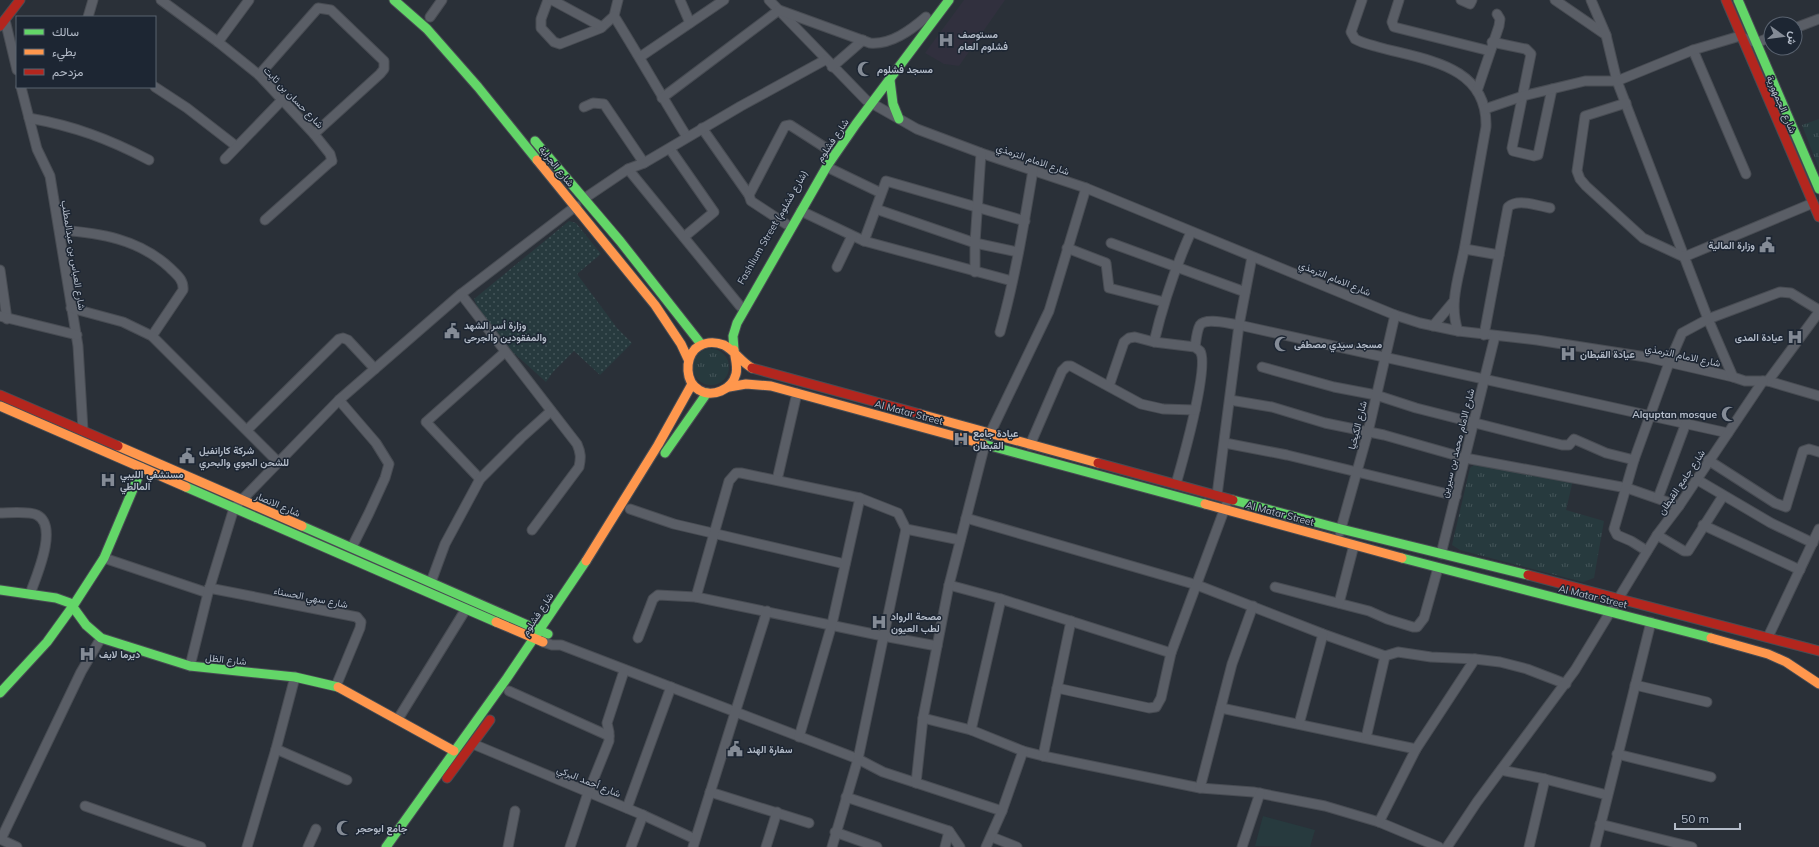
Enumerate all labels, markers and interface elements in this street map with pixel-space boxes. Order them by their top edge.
legend [16,16,156,88]
north arrow [1763,16,1803,56]
text: سالك [52,24,79,39]
place label: مستوصف فشلوم العام [958,28,1008,53]
text: ش [1784,30,1801,47]
hospital icon: مستوصف فشلوم العام [937,31,955,49]
text: بطيء [52,44,76,62]
mosque icon: مسجد فشلوم [856,60,874,78]
place label: مسجد فشلوم [877,63,933,76]
text: مزدحم [52,64,83,80]
street label: شارع حسان بن ثابت [261,64,326,131]
street label: شارع الجمهورية [1764,73,1800,135]
street label: شارع فشلوم [813,116,852,164]
street label: شارع الامام الترمذي [994,141,1071,180]
street label: شارع الجرابة [536,143,577,189]
street label: Fashlium Street (شارع فشلوم) [734,168,811,287]
street label: شارع العباس بن عبدالمطلب [58,199,89,311]
public building icon: وزارة المالية [1758,236,1776,254]
place label: وزارة المالية [1708,239,1755,252]
street label: شارع الامام الترمذي [1296,258,1373,301]
place label: وزارة أسر الشهد والمفقودين والجرحى [464,319,547,344]
public building icon: وزارة أسر الشهد والمفقودين والجرحى [443,322,461,340]
hospital icon: عيادة المدى [1786,328,1804,346]
place label: عيادة المدى [1735,331,1783,344]
mosque icon: مسجد سيدي مصطفى [1273,335,1291,353]
place label: مسجد سيدي مصطفى [1294,338,1383,353]
street label: شارع الامام الترمذي [1644,341,1722,372]
hospital icon: عيادة القبطان [1559,345,1577,363]
place label: عيادة القبطان [1580,348,1635,361]
street label: شارع الامام محمد بن سيرين [1438,387,1477,499]
street label: Al Matar Street [873,397,945,428]
street label: شارع الكيخيا [1345,399,1370,451]
mosque icon: Alquptan mosque [1720,405,1738,423]
place label: Alquptan mosque [1632,408,1718,421]
place label: عيادة جامع القبطان [973,427,1018,452]
hospital icon: عيادة جامع القبطان [952,430,970,448]
place label: شركة كارانفيل للشحن الجوي والبحري [199,444,289,471]
public building icon: شركة كارانفيل للشحن الجوي والبحري [178,447,196,465]
street label: شارع جامع القبطان [1655,447,1708,517]
place label: مستشفي الليبي المالطي [120,468,184,495]
hospital icon: مستشفي الليبي المالطي [99,471,117,489]
street label: شارع الانصار [252,489,303,520]
street label: Al Matar Street [1244,498,1316,529]
street label: Al Matar Street [1557,582,1629,611]
street label: شارع سهي الحسناء [272,584,349,613]
street label: شارع فشلوم [519,590,556,638]
place label: مصحة الرواد لطب العيون [891,610,942,635]
hospital icon: مصحة الرواد لطب العيون [870,613,888,631]
hospital icon: ديرما لايف [78,645,96,663]
place label: ديرما لايف [99,648,140,661]
street label: شارع الظل [205,651,247,668]
public building icon: سفارة الهند [726,740,744,758]
place label: سفارة الهند [747,743,793,756]
street label: شارع أحمد البركي [554,763,623,802]
scale bar [1675,805,1740,831]
text: 50 m [1681,811,1709,826]
mosque icon: جامع ابوحجر [335,819,353,837]
place label: جامع ابوحجر [355,822,408,836]

